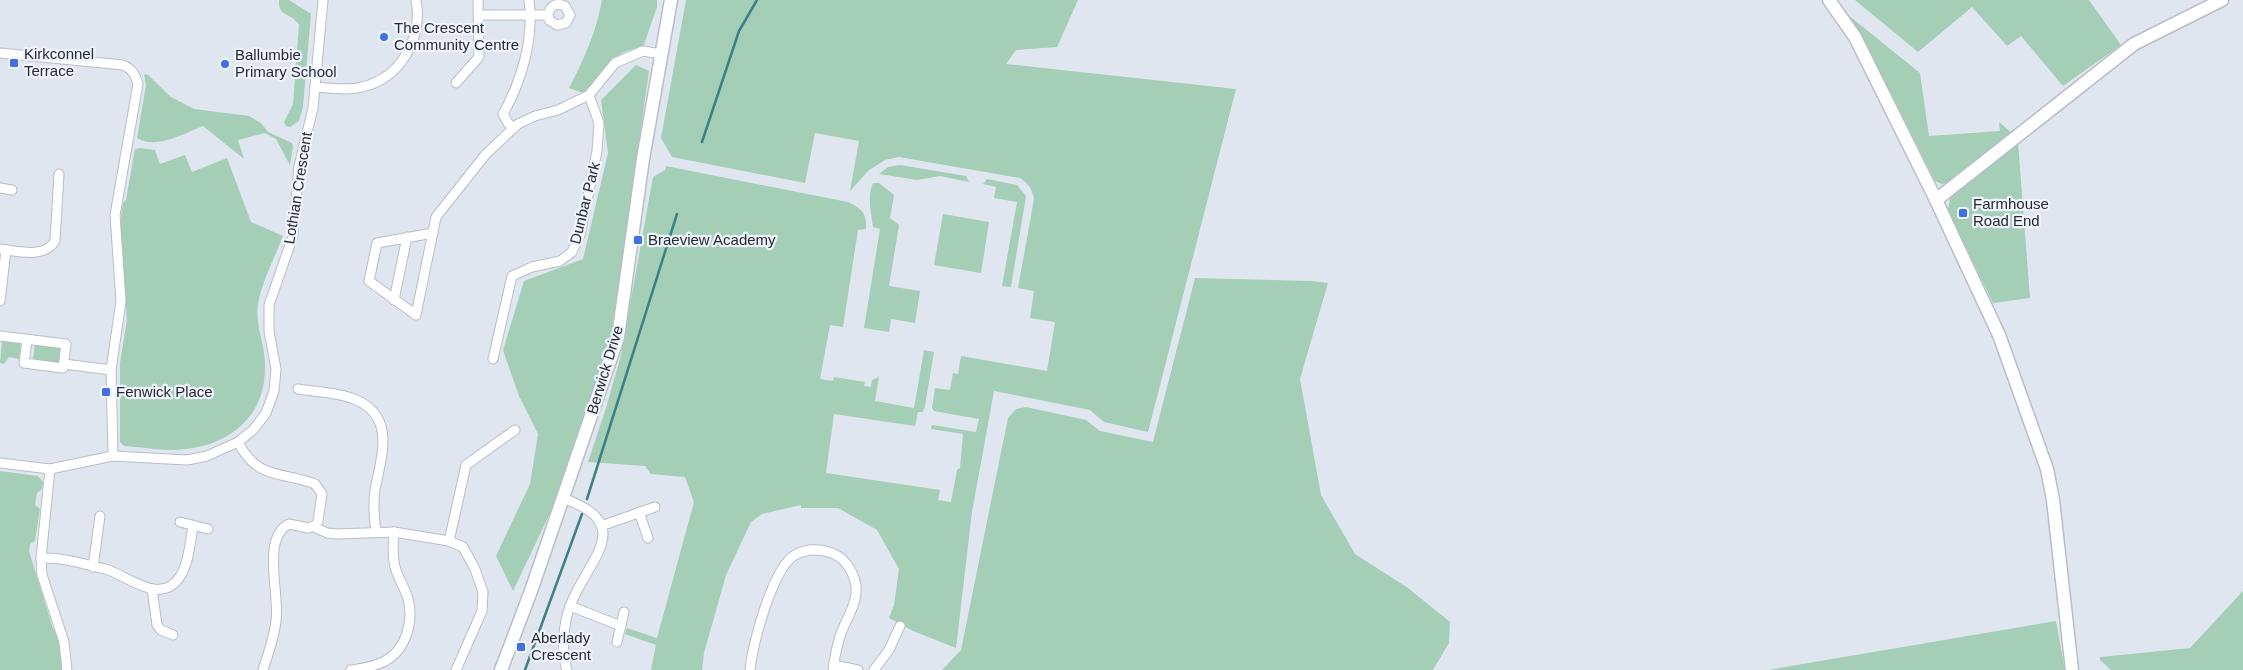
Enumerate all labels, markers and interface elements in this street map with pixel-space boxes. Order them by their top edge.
place label: The Crescent Community Centre [394,19,519,53]
marker: The Crescent Community Centre [378,31,390,43]
place label: Kirkconnel Terrace [24,45,94,79]
place label: Ballumbie Primary School [235,46,337,80]
marker: Kirkconnel Terrace [8,57,20,69]
marker: Ballumbie Primary School [219,58,231,70]
street label: Lothian Crescent [280,130,315,245]
street label: Dunbar Park [566,159,603,246]
place label: Farmhouse Road End [1973,195,2049,229]
marker: Farmhouse Road End [1957,207,1969,219]
place label: Braeview Academy [648,231,776,248]
marker: Braeview Academy [632,234,644,246]
street label: Berwick Drive [583,324,626,416]
place label: Fenwick Place [116,383,213,400]
marker: Fenwick Place [100,386,112,398]
place label: Aberlady Crescent [531,629,592,663]
marker: Aberlady Crescent [515,641,527,653]

